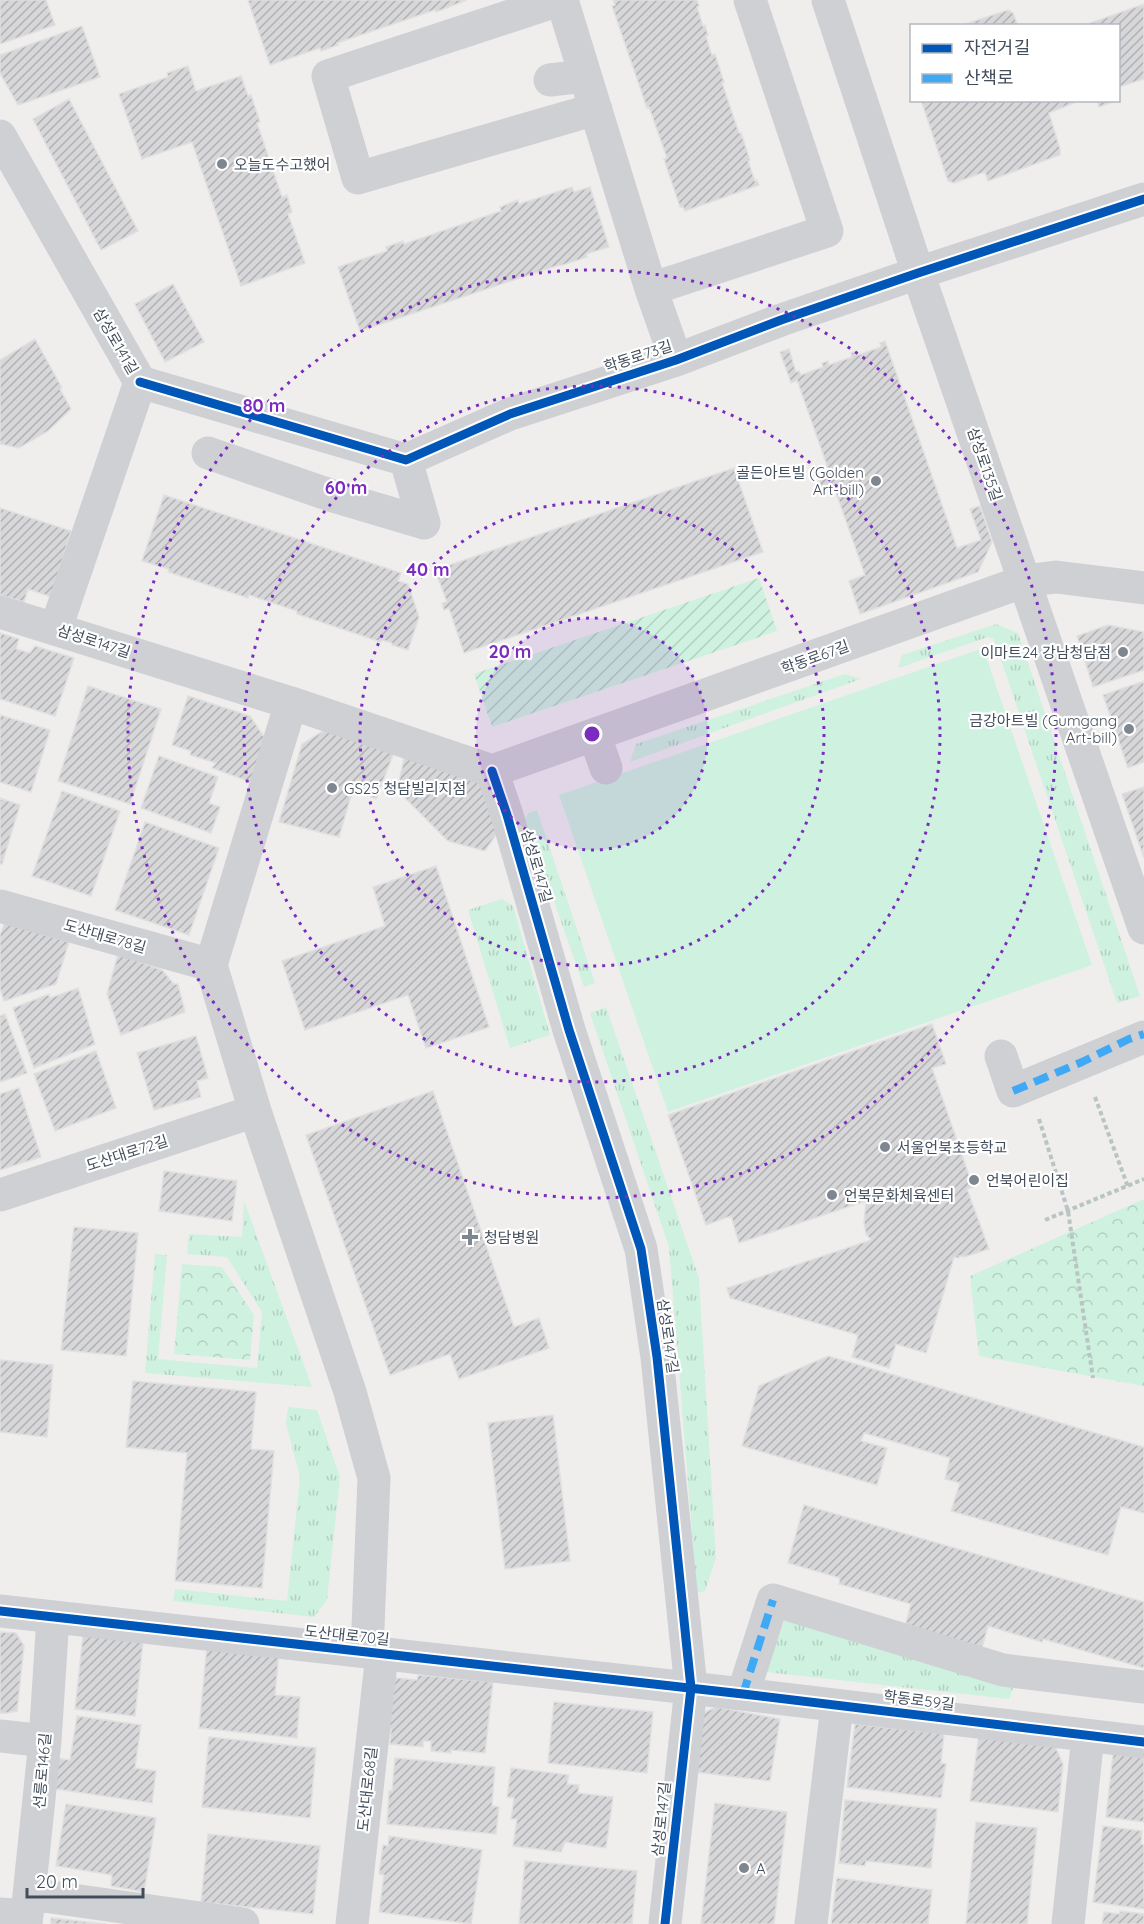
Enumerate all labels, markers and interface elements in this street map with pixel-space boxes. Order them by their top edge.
legend [910,24,1120,102]
text: 자전거길 [964,36,1030,59]
text: 산책로 [964,66,1014,89]
place label: 오늘도수고했어 [234,155,331,174]
marker: 오늘도수고했어 [215,157,229,171]
street label: 삼성로141길 [89,304,143,378]
street label: 학동로73길 [601,336,675,376]
text: 80 m [243,394,285,417]
street label: 삼성로135길 [964,425,1006,503]
place label: 골든아트빌 (Golden Art-bill) [736,463,864,499]
marker: 골든아트빌 (Golden Art-bill) [869,474,883,488]
text: 60 m [325,476,367,499]
text: 40 m [406,558,450,581]
street label: 삼성로147길 [55,620,133,662]
street label: 학동로67길 [778,636,852,678]
text: 20 m [489,640,531,663]
place label: 이마트24 강남청담점 [981,643,1111,662]
marker: 이마트24 강남청담점 [1116,645,1130,659]
place label: 금강아트빌 (Gumgang Art-bill) [969,711,1117,747]
marker: 금강아트빌 (Gumgang Art-bill) [1122,722,1136,736]
centre of rings [582,724,602,744]
place label: GS25 청담빌리지점 [344,779,466,798]
marker: GS25 청담빌리지점 [325,781,339,795]
street label: 삼성로147길 [517,827,557,905]
street label: 도산대로78길 [62,915,148,957]
street label: 도산대로72길 [84,1131,170,1175]
place label: 서울언북초등학교 [897,1138,1007,1157]
marker: 서울언북초등학교 [878,1140,892,1154]
place label: 언북어린이집 [986,1171,1069,1190]
marker: 언북어린이집 [967,1173,981,1187]
place label: 언북문화체육센터 [844,1186,954,1205]
marker: 언북문화체육센터 [825,1188,839,1202]
marker: 청담병원 [461,1228,479,1246]
place label: 청담병원 [484,1228,539,1247]
street label: 삼성로147길 [653,1297,683,1375]
street label: 도산대로70길 [303,1621,391,1649]
street label: 학동로59길 [882,1686,956,1714]
street label: 선릉로146길 [29,1732,55,1810]
street label: 도산대로68길 [353,1746,381,1832]
street label: 삼성로147길 [648,1780,674,1858]
place label: A [756,1859,766,1878]
scale bar [27,1861,142,1899]
marker: A [737,1861,751,1875]
text: 20 m [36,1870,78,1893]

